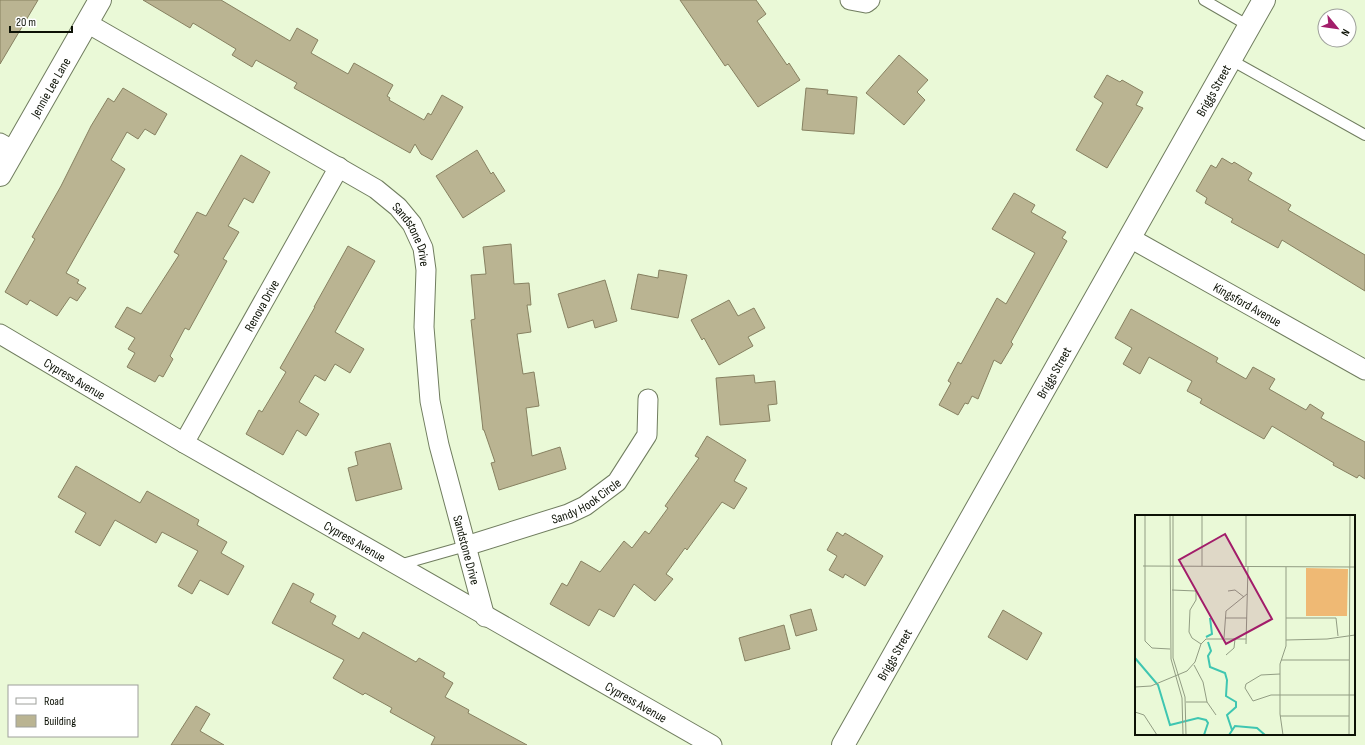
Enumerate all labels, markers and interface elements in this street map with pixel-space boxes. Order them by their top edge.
scale bar [10,8,72,34]
north arrow [1317,8,1357,48]
text: 20 m [16,15,36,30]
text: N [1338,27,1352,38]
street label: Jennie Lee Lane [27,55,74,122]
street label: Briggs Street [1193,62,1235,119]
street label: Sandstone Drive [389,199,432,268]
street label: Renova Drive [241,277,283,334]
street label: Kingsford Avenue [1210,280,1284,330]
street label: Briggs Street [1034,344,1075,401]
street label: Cypress Avenue [41,355,108,404]
street label: Sandy Hook Circle [550,475,624,528]
street label: Sandstone Drive [449,514,483,586]
inset map [1135,515,1355,735]
street label: Cypress Avenue [321,518,388,566]
street label: Briggs Street [874,626,916,683]
street label: Cypress Avenue [602,679,670,727]
legend [8,685,138,737]
text: Road [44,694,64,709]
text: Building [44,714,76,729]

